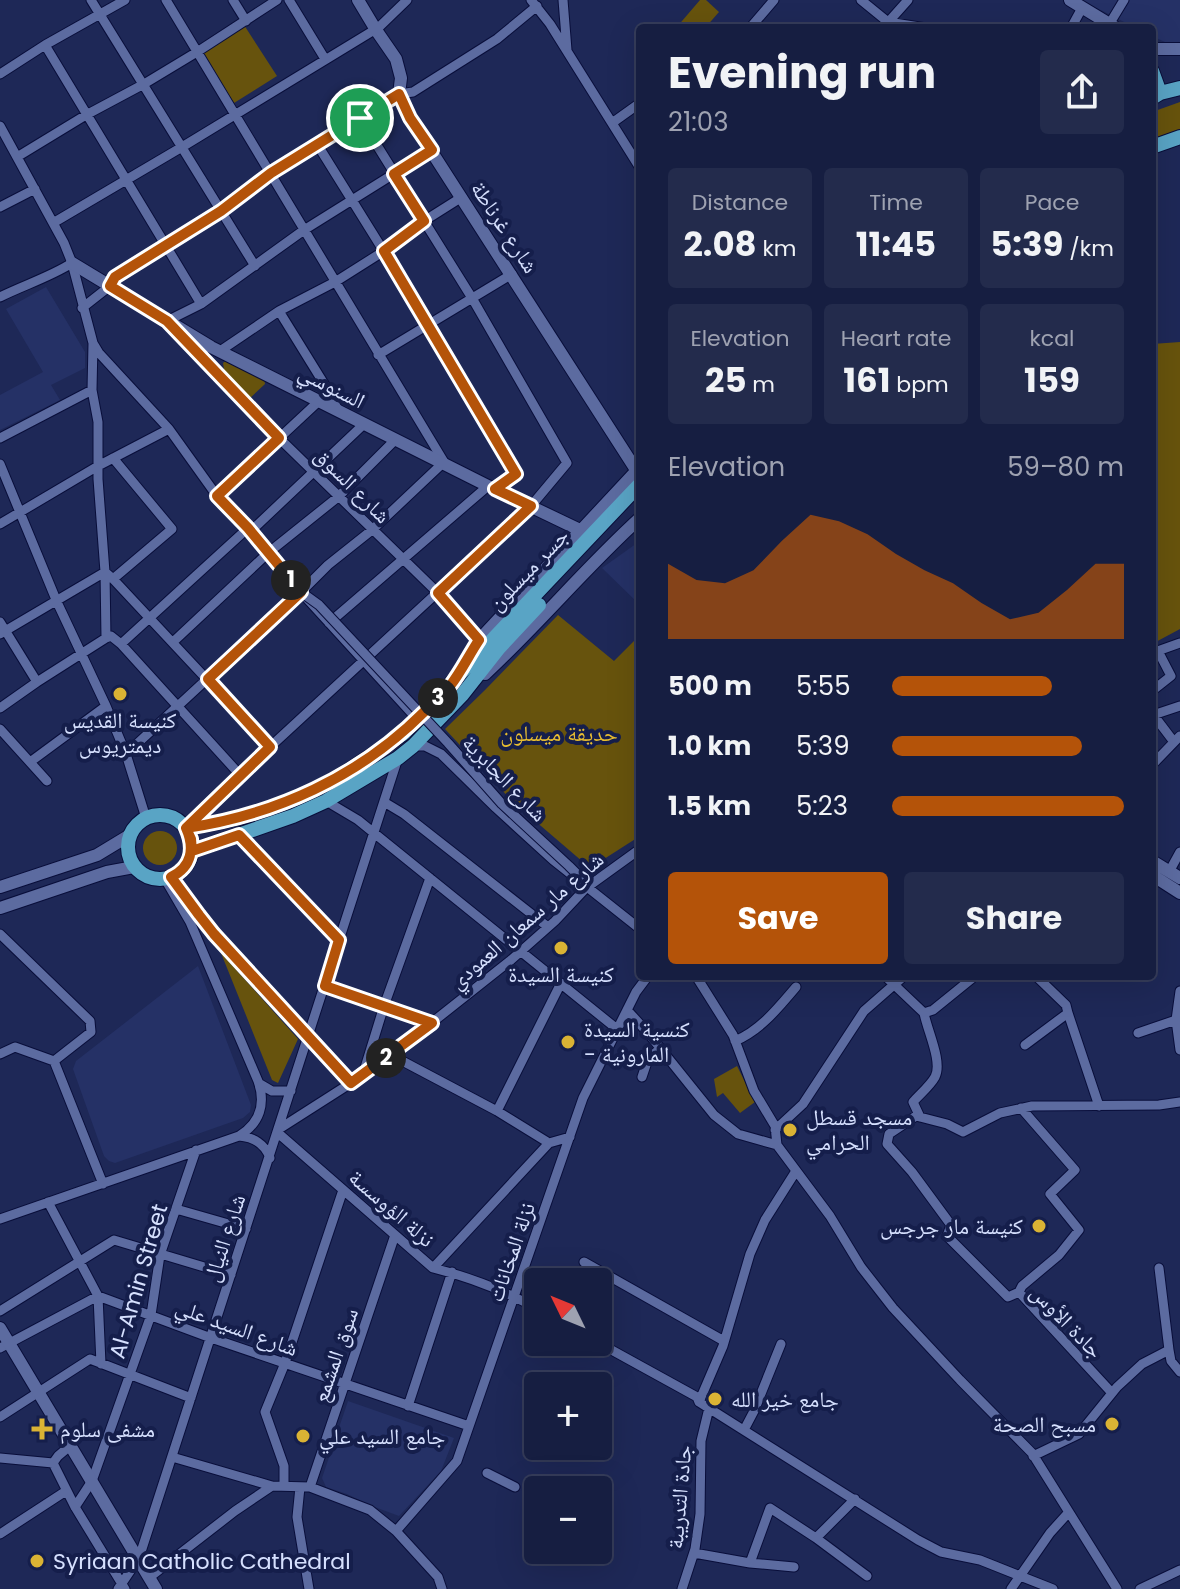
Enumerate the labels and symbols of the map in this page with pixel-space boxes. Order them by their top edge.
pin [326,84,394,152]
street label: شارع غرناطة [463,175,546,279]
street label: السنوسي [292,357,370,418]
street label: شارع السوق [307,440,398,531]
street label: جسر ميسلون [481,521,576,618]
pin: 1 [271,560,311,600]
pin: 3 [418,678,458,718]
marker: كنيسة القديس ديمتريوس [111,685,129,703]
place label: كنيسة القديس ديمتريوس [64,705,176,761]
park label: حديقة ميسلون [500,718,618,749]
street label: شارع الجابرية [455,728,554,829]
street label: شارع مار سمعان العمودي [442,844,611,997]
marker: كنيسة السيدة [552,939,570,957]
place label: كنيسة السيدة [508,959,614,990]
place label: كنسية السيدة - المارونية [584,1014,690,1070]
marker: كنسية السيدة - المارونية [559,1033,577,1051]
pin: 2 [366,1038,406,1078]
place label: مسجد قسطل الحرامي [806,1102,912,1160]
marker: مسجد قسطل الحرامي [781,1121,799,1139]
street label: نزلة الؤوسسة [342,1162,441,1254]
street label: شارع النيال [196,1190,253,1286]
street label: نزلة المخانات [480,1198,543,1306]
street label: Al-Amin Street [102,1200,175,1362]
place label: كنيسة مار جرجس [880,1211,1023,1242]
marker: كنيسة مار جرجس [1030,1217,1048,1235]
north arrow [524,1268,612,1356]
street label: جادة الأوس [1023,1277,1110,1365]
street label: شارع السيد علي [171,1291,302,1365]
street label: سوق المشمع [305,1304,366,1407]
place label: جامع خير الله [731,1384,839,1415]
marker: جامع خير الله [706,1390,724,1408]
place label: مسبح الصحة [993,1409,1096,1440]
place label: مشفى سلوم [60,1414,155,1445]
marker: مسبح الصحة [1103,1415,1121,1433]
marker: مشفى سلوم [31,1418,53,1440]
place label: جامع السيد علي [319,1421,445,1454]
marker: جامع السيد علي [294,1427,312,1445]
street label: جادة التدريبة [660,1444,699,1550]
place label: Syriaan Catholic Cathedral [53,1546,351,1577]
marker: Syriaan Catholic Cathedral [28,1552,46,1570]

